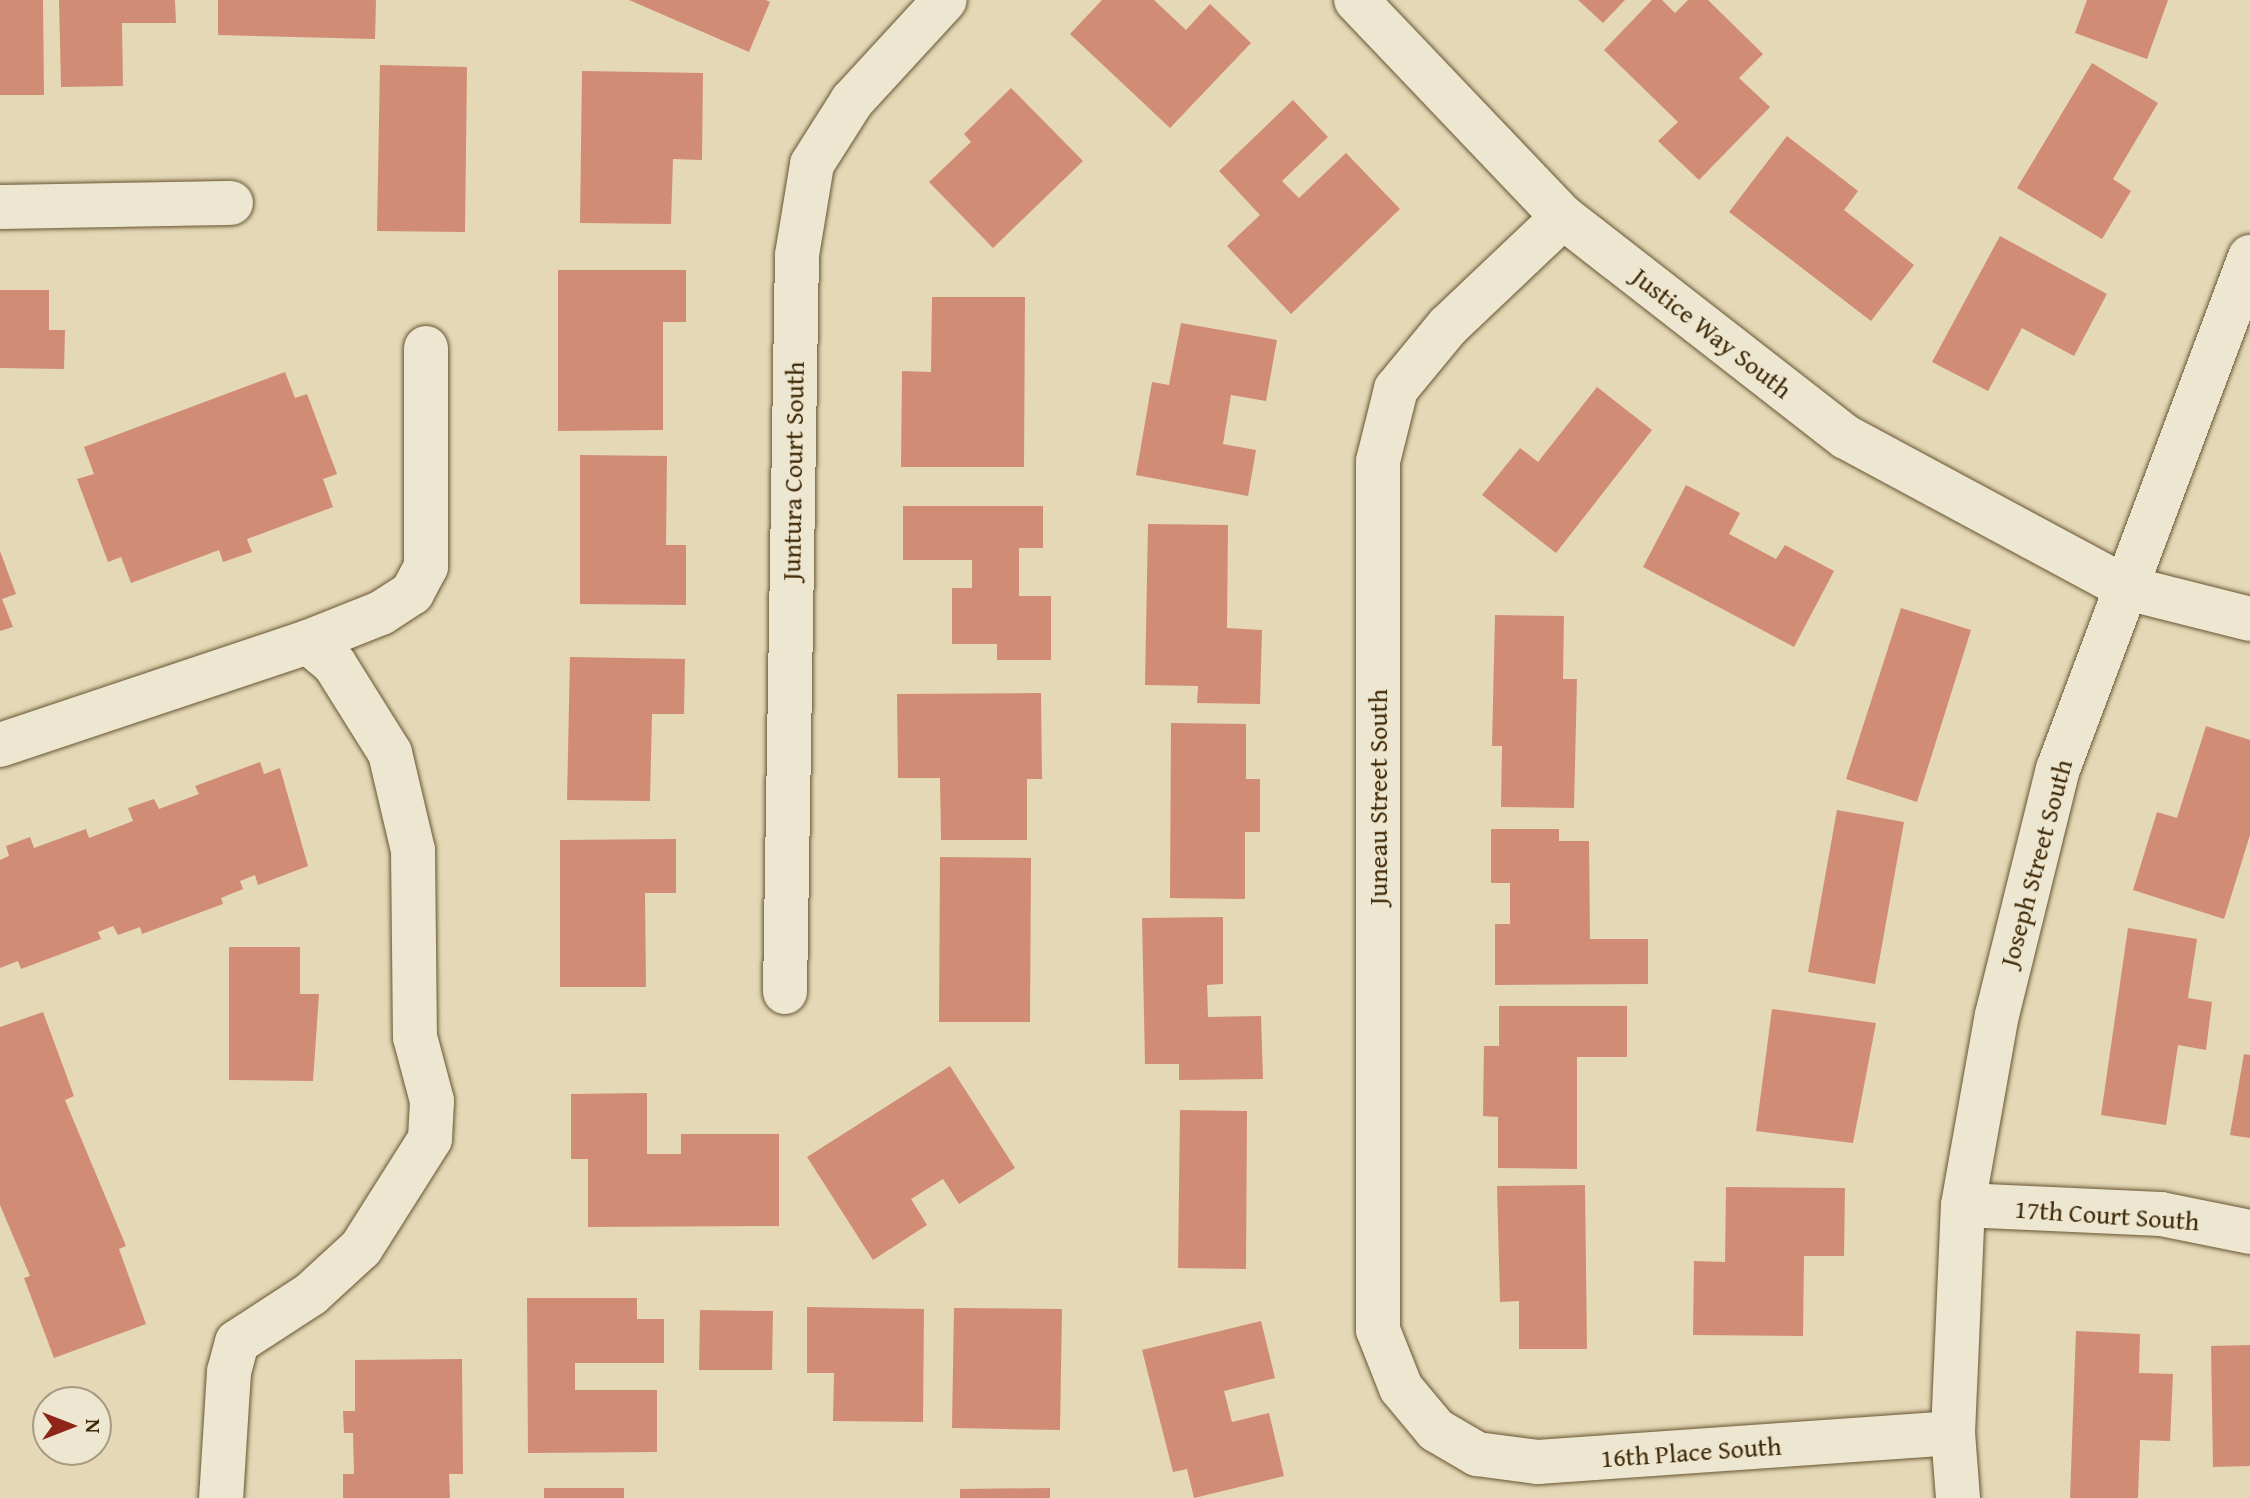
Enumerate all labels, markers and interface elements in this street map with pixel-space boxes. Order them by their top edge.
street label: Justice Way South [1626,261,1798,405]
street label: Juntura Court South [775,361,811,581]
street label: Juneau Street South [1362,689,1394,905]
street label: Joseph Street South [1993,756,2079,970]
street label: 17th Court South [2013,1193,2201,1237]
north arrow [32,1386,112,1466]
text: N [78,1419,110,1433]
street label: 16th Place South [1599,1430,1783,1474]

